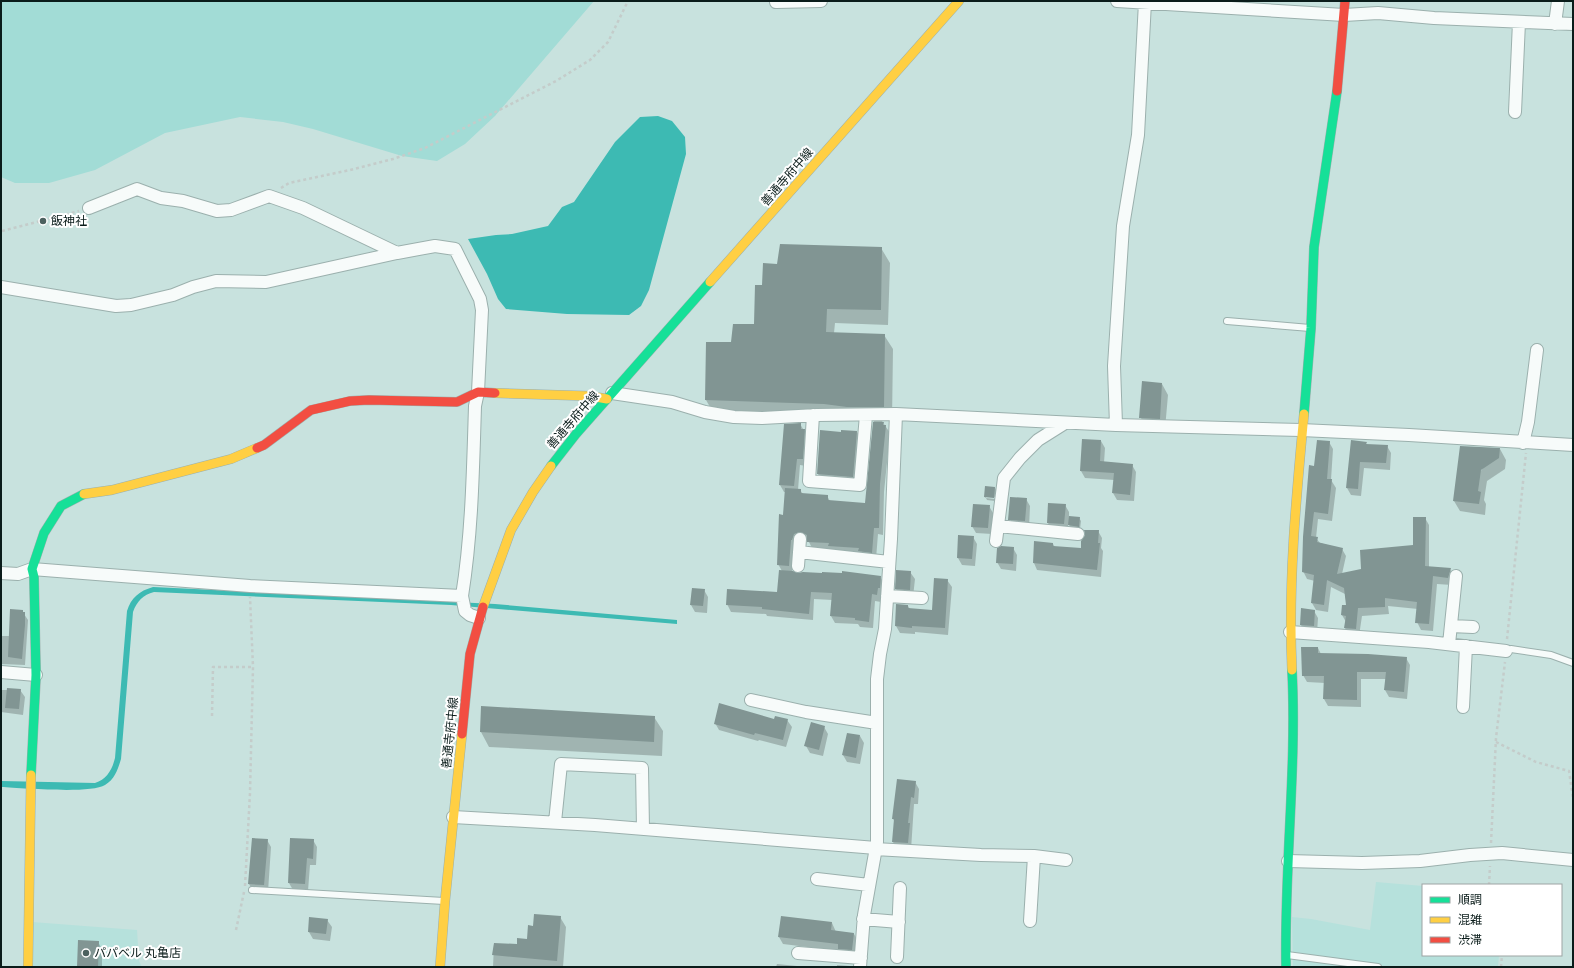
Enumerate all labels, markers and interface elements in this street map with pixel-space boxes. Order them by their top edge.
street label: 善通寺府中線 [758,145,816,209]
place label: 飯神社 [51,214,87,228]
marker: 飯神社 [38,216,48,226]
street label: 善通寺府中線 [544,388,602,452]
street label: 善通寺府中線 [439,696,461,770]
legend [1422,884,1562,956]
text: 順調 [1458,893,1482,907]
text: 混雑 [1458,913,1482,927]
text: 渋滞 [1458,933,1482,947]
place label: パパベル 丸亀店 [94,946,181,960]
marker: パパベル 丸亀店 [81,948,91,958]

